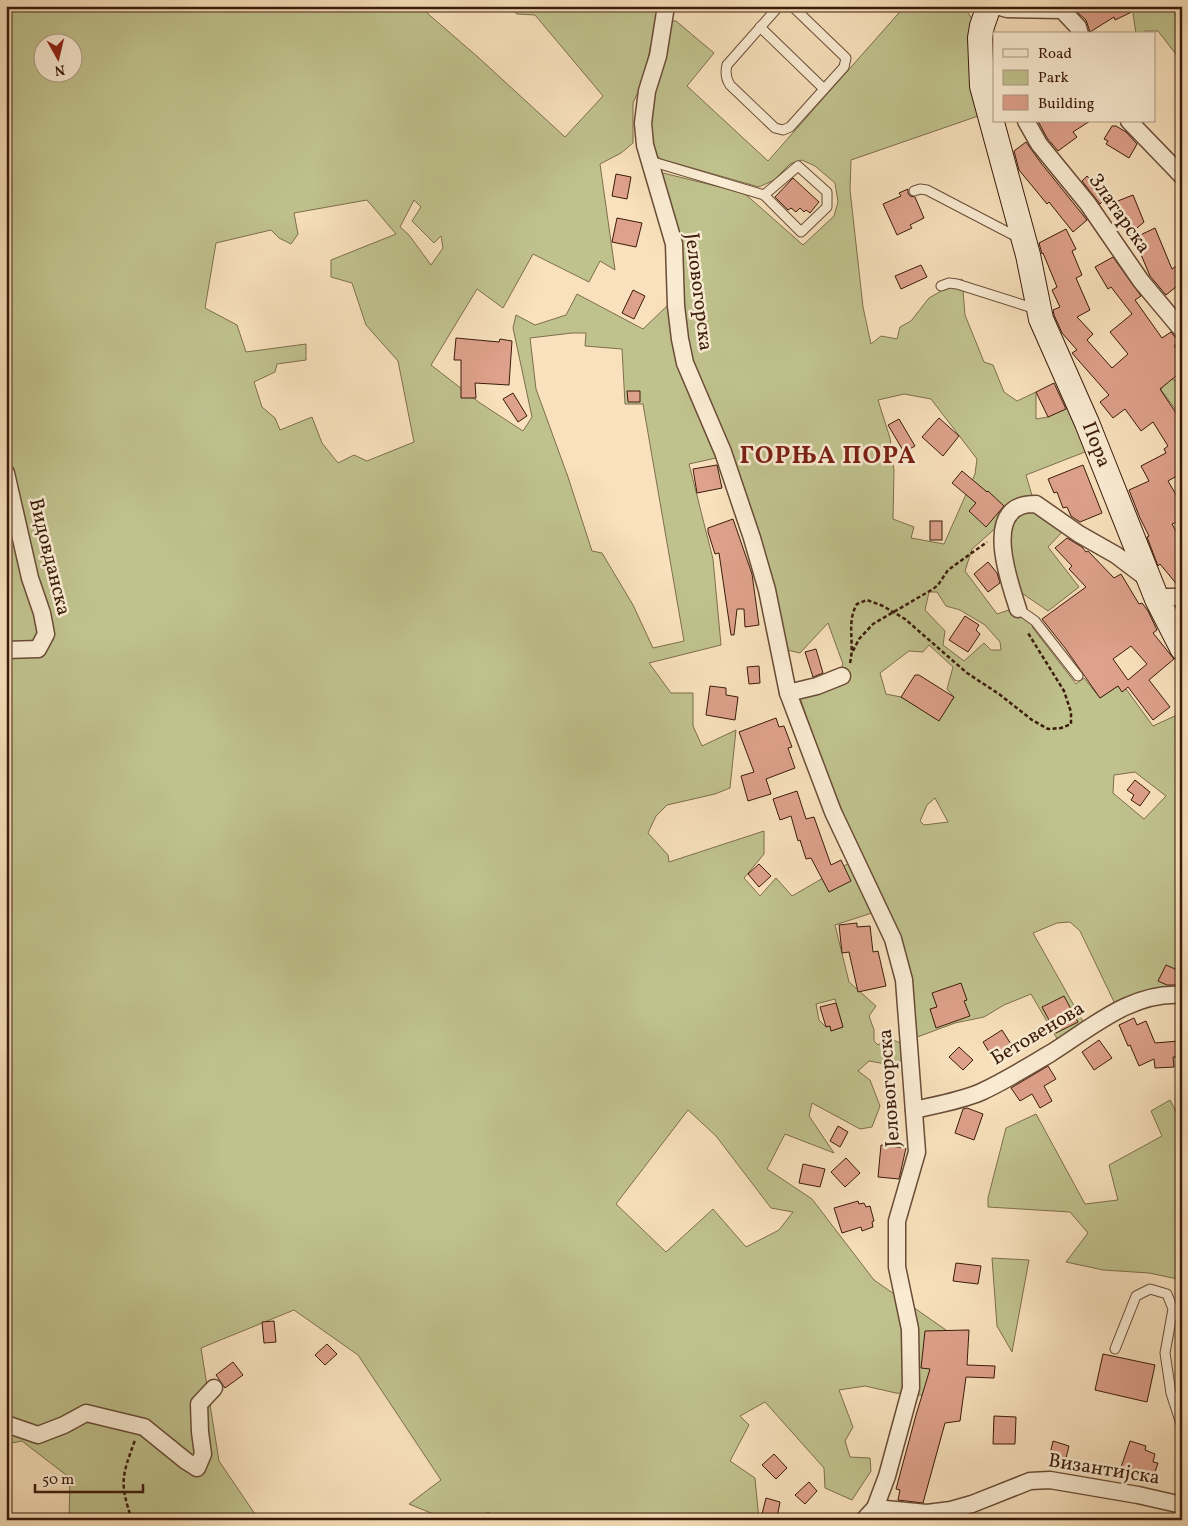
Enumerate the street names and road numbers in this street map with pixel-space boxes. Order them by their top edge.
street label: Златарска [1081,168,1157,260]
street label: Јеловогорска [677,231,719,353]
street label: Пора [1074,418,1117,472]
street label: Видовданска [21,496,77,619]
street label: Бетовенова [986,995,1090,1073]
street label: Јеловогорска [872,1028,908,1148]
street label: Византијска [1046,1447,1162,1493]

